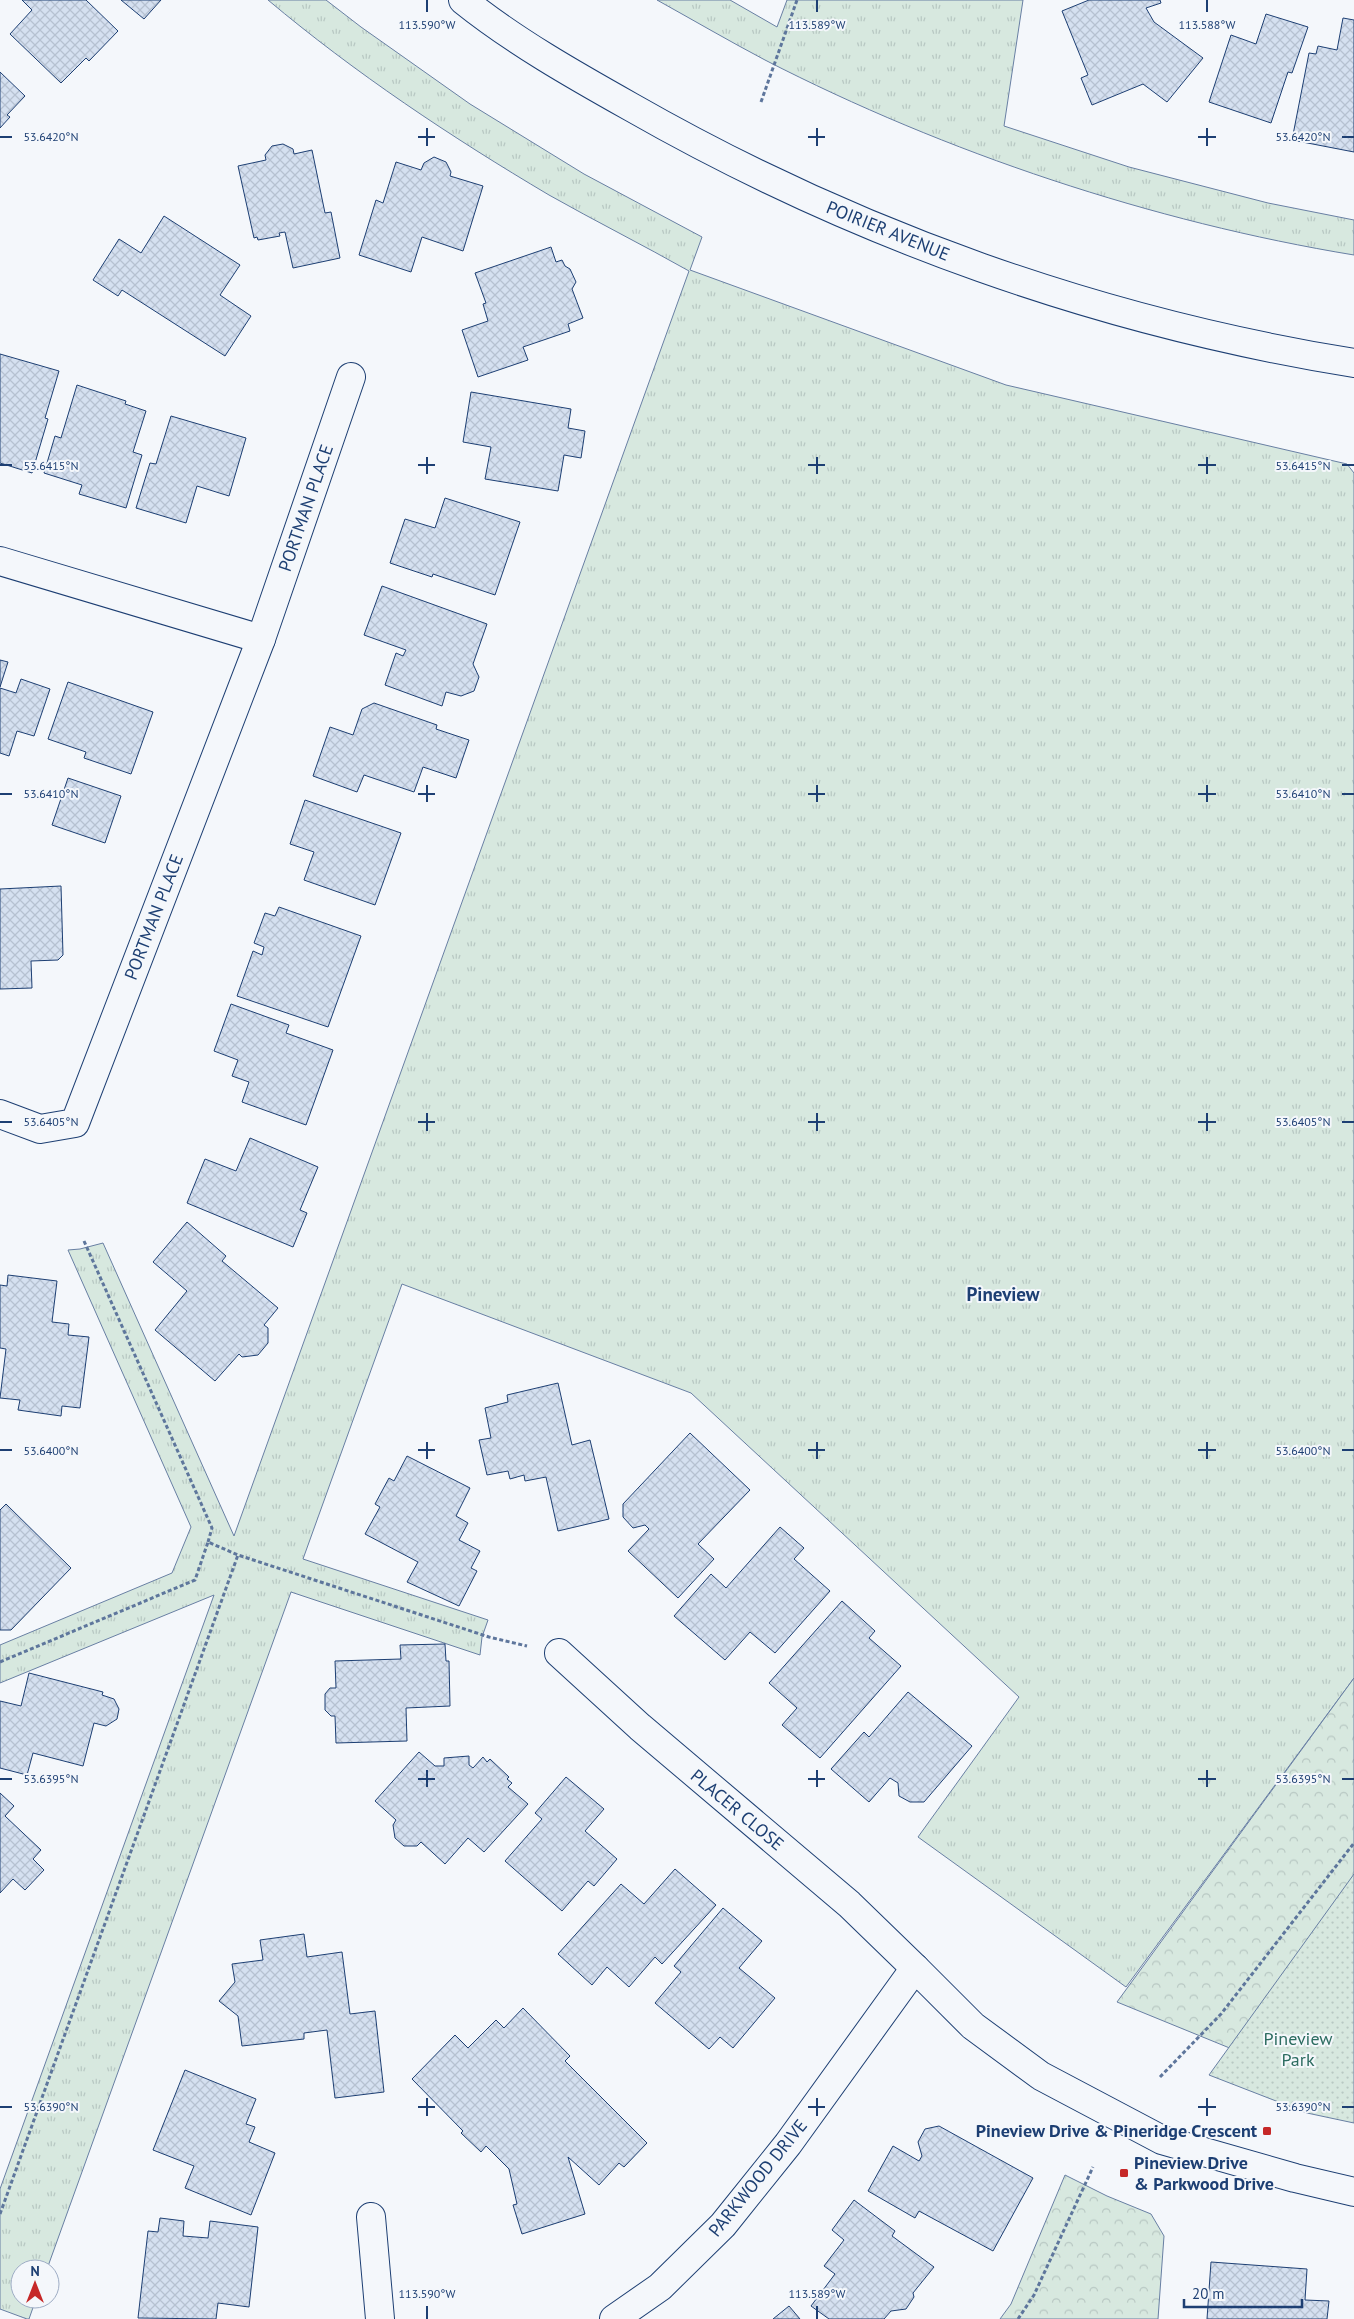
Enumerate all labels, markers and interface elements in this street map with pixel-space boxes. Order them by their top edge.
text: 113.590°W [399,17,455,32]
text: 113.589°W [789,17,845,32]
text: 113.588°W [1179,17,1235,32]
text: 53.6420°N [24,129,78,144]
text: 53.6420°N [1276,129,1330,144]
street label: POIRIER AVENUE [823,195,953,266]
street label: PORTMAN PLACE [273,441,338,574]
text: 53.6415°N [24,458,78,473]
text: 53.6415°N [1276,458,1330,473]
text: 53.6410°N [24,786,78,801]
text: 53.6410°N [1276,786,1330,801]
street label: PORTMAN PLACE [119,851,188,983]
text: 53.6405°N [24,1114,78,1129]
text: 53.6405°N [1276,1114,1330,1129]
district label: Pineview [966,1282,1040,1306]
text: 53.6400°N [24,1443,78,1458]
text: 53.6400°N [1276,1443,1330,1458]
street label: PLACER CLOSE [686,1764,789,1855]
text: 53.6395°N [24,1771,78,1786]
text: 53.6395°N [1276,1771,1330,1786]
park label: Pineview Park [1263,2027,1333,2071]
text: 53.6390°N [24,2099,78,2114]
text: 53.6390°N [1276,2099,1330,2114]
street label: PARKWOOD DRIVE [703,2114,812,2241]
place label: Pineview Drive & Pineridge Crescent [976,2119,1258,2142]
marker: Pineview Drive & Pineridge Crescent [1261,2125,1273,2137]
place label: Pineview Drive & Parkwood Drive [1134,2151,1274,2195]
marker: Pineview Drive & Parkwood Drive [1118,2167,1130,2179]
north arrow [10,2259,60,2309]
text: N [30,2262,40,2280]
scale bar [1184,2276,1302,2308]
text: 20 m [1192,2284,1225,2303]
text: 113.590°W [399,2286,455,2301]
text: 113.589°W [789,2286,845,2301]

